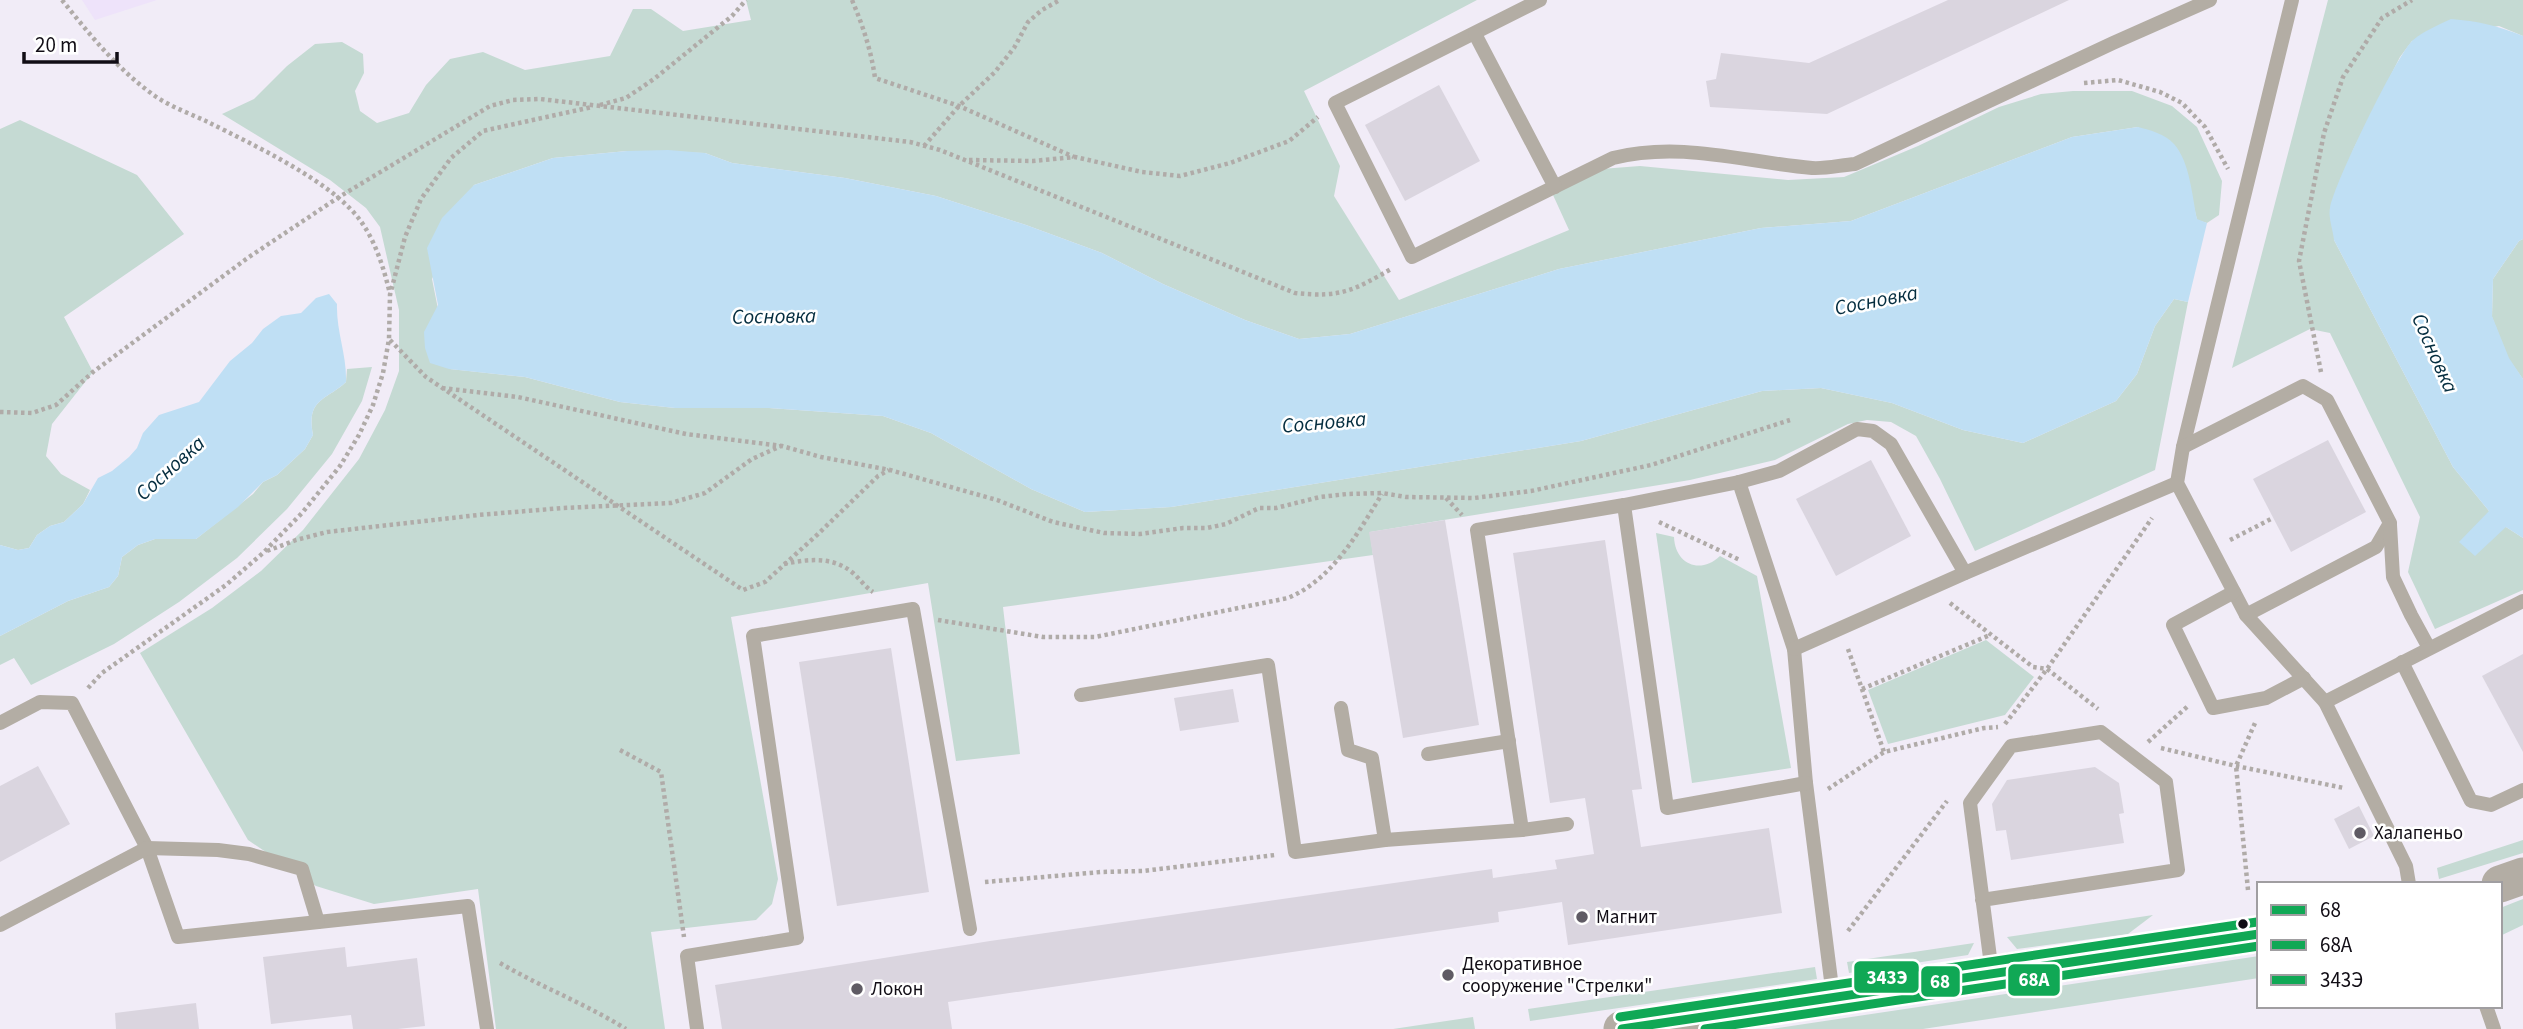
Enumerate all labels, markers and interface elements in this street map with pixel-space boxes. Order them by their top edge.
scale bar [24,21,117,65]
text: 20 m [35,30,77,60]
water label: Сосновка [1832,277,1920,323]
water label: Сосновка [732,300,816,332]
water label: Сосновка [2404,308,2466,398]
water label: Сосновка [1281,403,1367,441]
water label: Сосновка [129,429,211,507]
place label: Халапеньо [2374,820,2463,847]
marker: Халапеньо [2352,825,2368,841]
legend [2257,882,2502,1008]
text: 68 [2320,895,2341,925]
place label: Магнит [1596,904,1658,931]
marker: Магнит [1574,909,1590,925]
unlabelled marker [2236,917,2250,931]
text: 68А [2320,930,2353,960]
place label: Декоративное сооружение "Стрелки" [1462,951,1652,1000]
line badge: 343Э [1853,960,1920,994]
line badge: 68А [2007,963,2061,997]
text: 343Э [1866,965,1908,992]
line badge: 68 [1920,965,1961,998]
text: 343Э [2320,965,2363,995]
marker: Декоративное сооружение "Стрелки" [1440,967,1456,983]
text: 68А [2019,967,2050,994]
text: 68 [1930,969,1950,996]
place label: Локон [871,976,923,1003]
marker: Локон [849,981,865,997]

